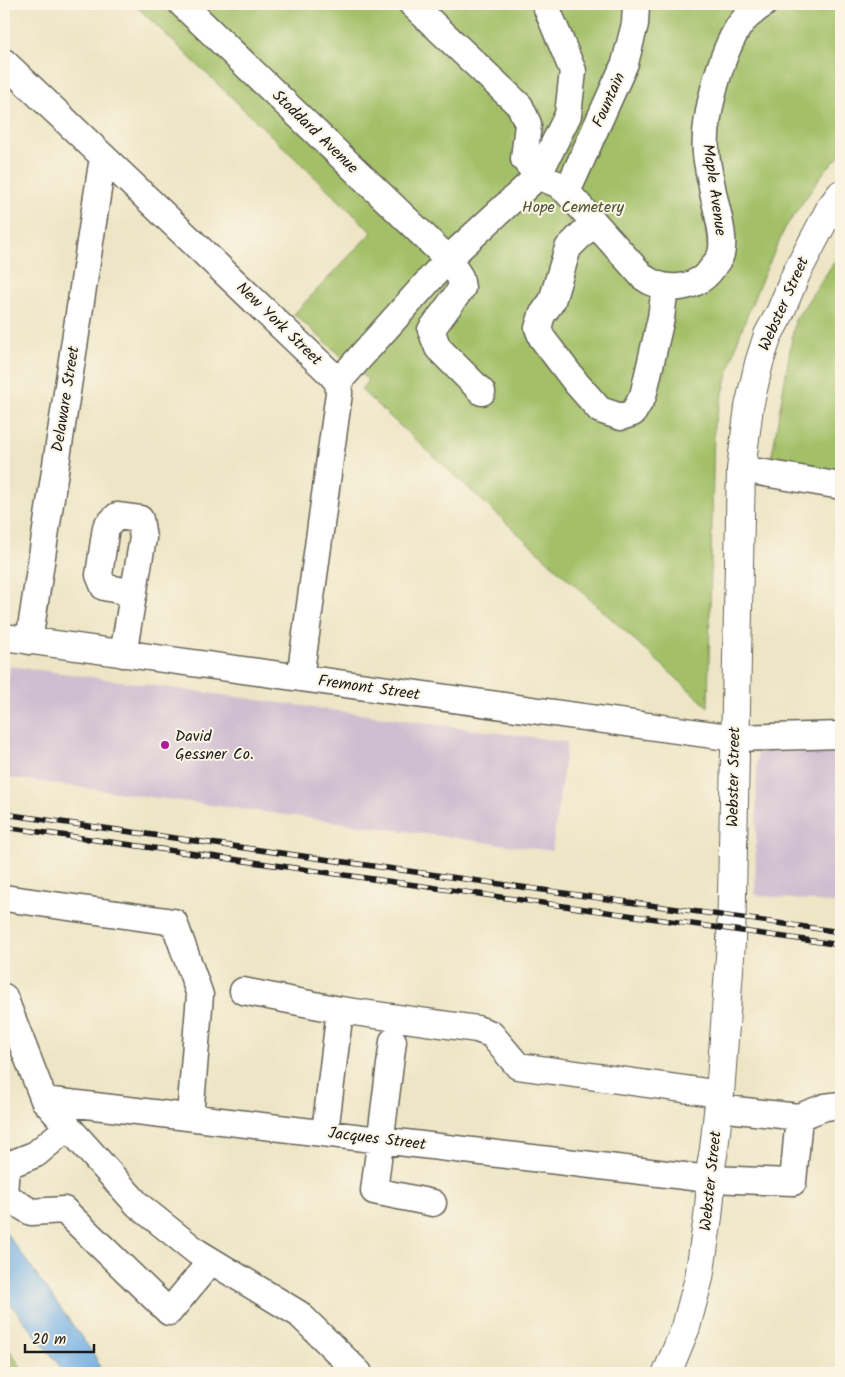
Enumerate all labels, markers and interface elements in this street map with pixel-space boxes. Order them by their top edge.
street label: Fountain [586,68,632,132]
street label: Stoddard Avenue [266,84,364,180]
street label: Maple Avenue [695,142,733,238]
park label: Hope Cemetery [522,195,625,220]
street label: Webster Street [752,252,816,355]
street label: New York Street [230,276,328,372]
street label: Delaware Street [45,344,87,454]
street label: Fremont Street [316,668,422,708]
place label: David Gessner Co. [175,724,254,767]
street label: Webster Street [721,726,747,828]
marker: David Gessner Co. [159,739,171,751]
street label: Jacques Street [327,1121,428,1158]
street label: Webster Street [693,1129,729,1232]
scale bar [25,1322,94,1354]
text: 20 m [32,1328,66,1352]

